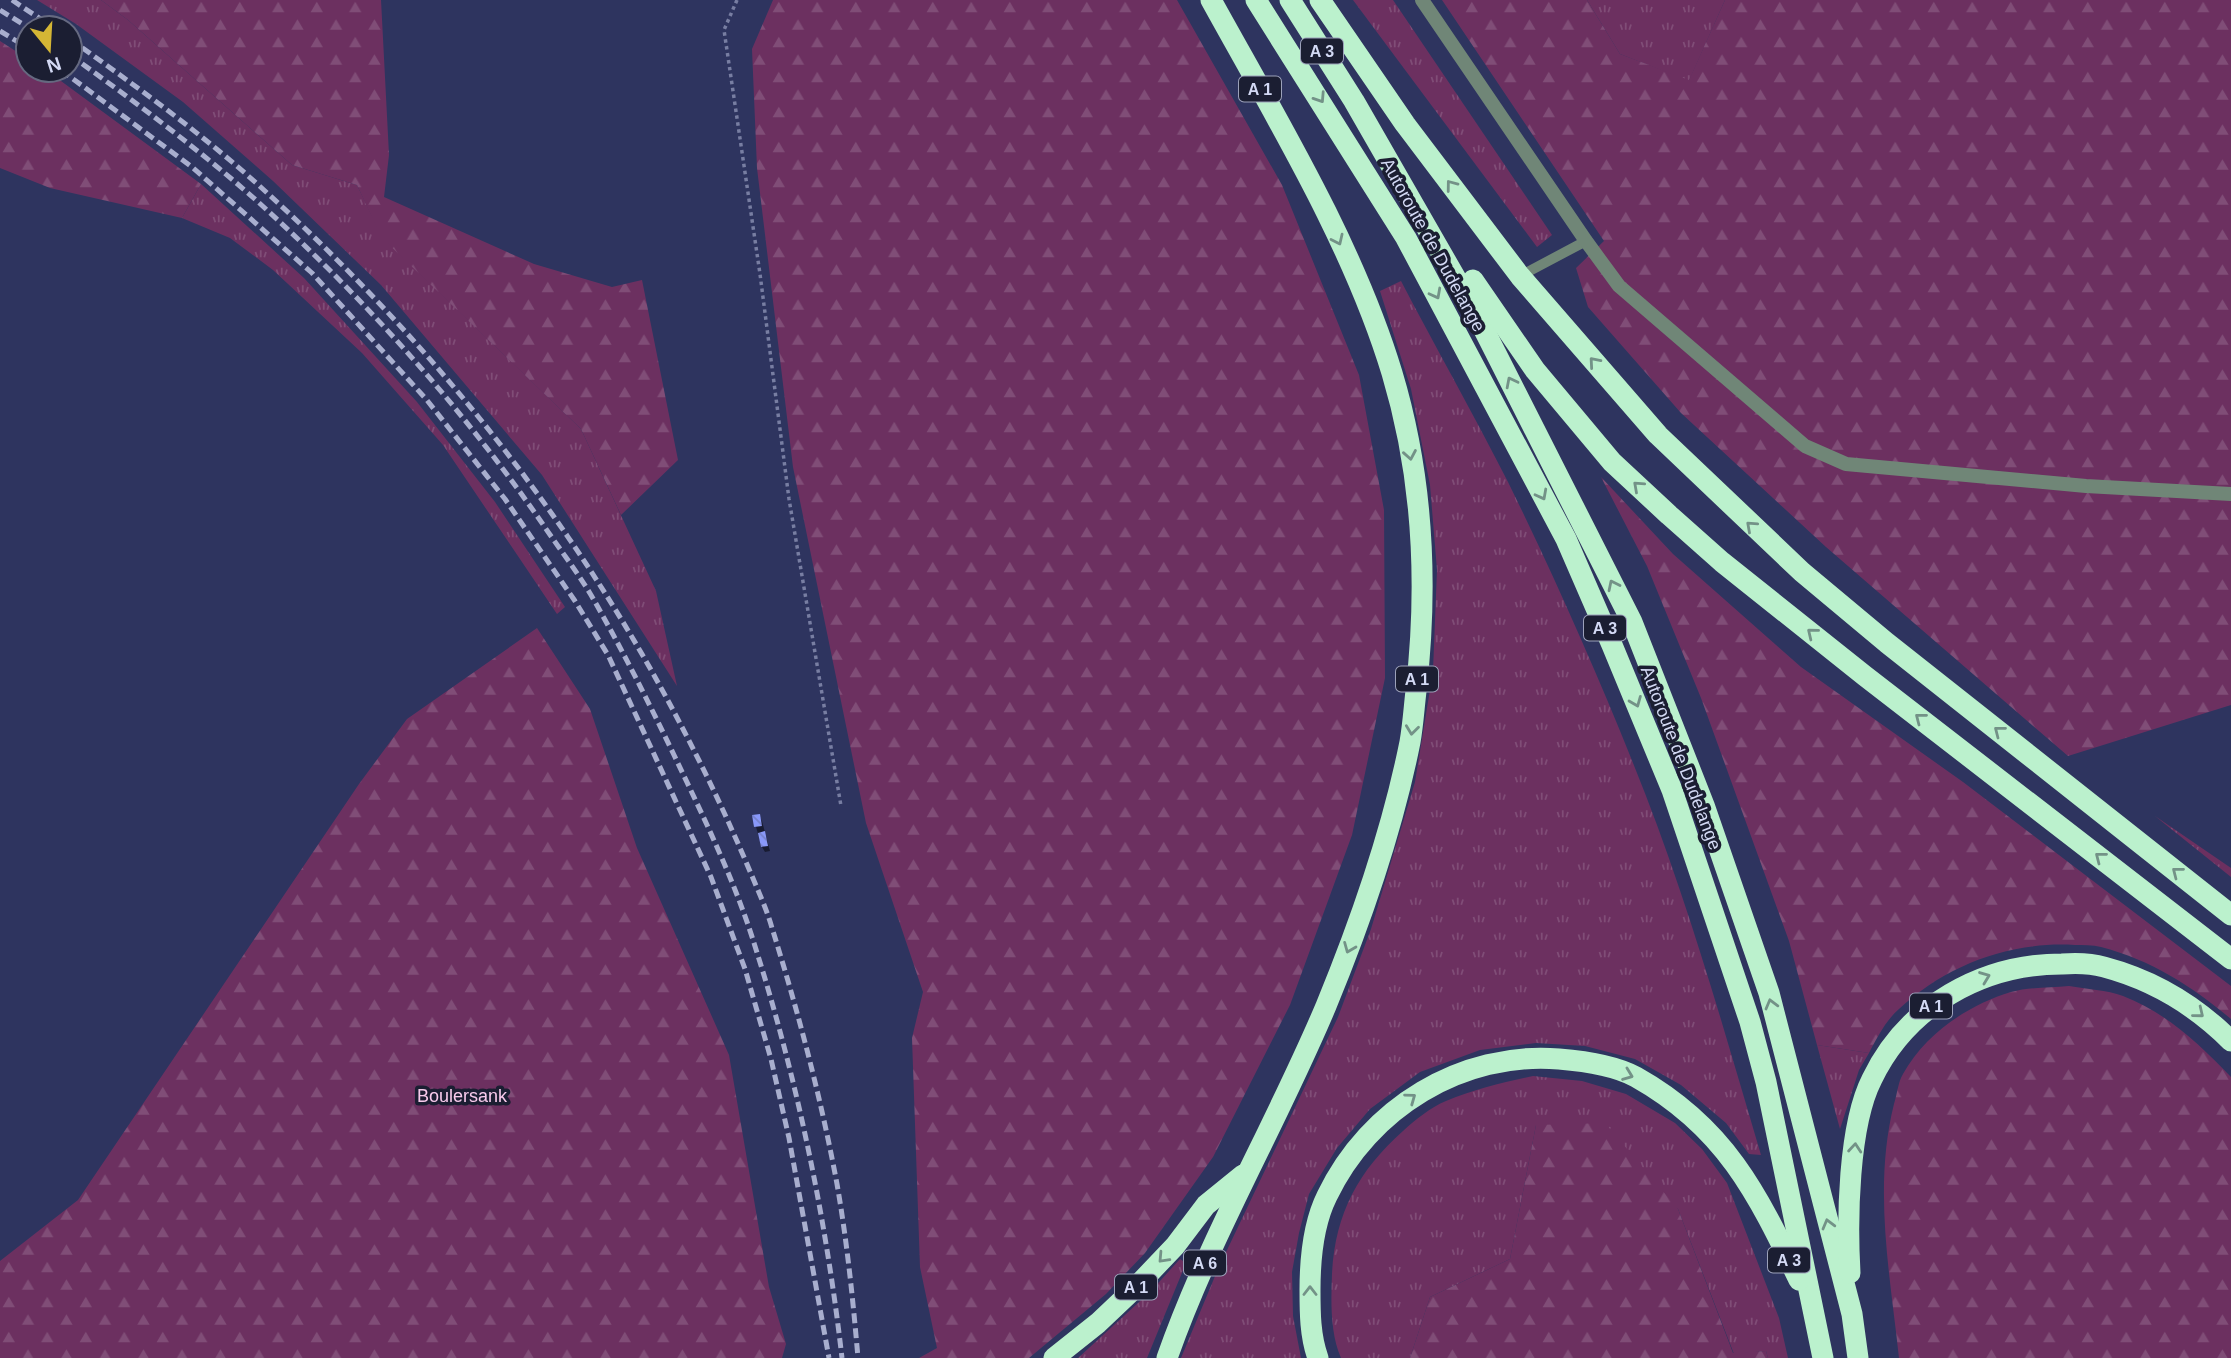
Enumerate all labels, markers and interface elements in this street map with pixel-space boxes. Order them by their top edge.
north arrow [14,14,84,84]
road number: A 3 [1301,38,1343,64]
text: N [44,53,64,77]
road number: A 1 [1239,76,1281,102]
one-way arrow [1311,91,1324,104]
street label: Autoroute de Dudelange [1377,155,1489,335]
one-way arrow [1447,180,1459,193]
one-way arrow [1330,232,1344,245]
one-way arrow [1428,286,1441,299]
one-way arrow [1590,357,1602,370]
one-way arrow [1506,377,1520,389]
one-way arrow [1402,449,1417,460]
one-way arrow [1633,482,1646,495]
one-way arrow [1534,488,1547,500]
one-way arrow [1746,522,1759,534]
one-way arrow [1608,580,1622,592]
road number: A 3 [1584,615,1626,640]
one-way arrow [1807,629,1819,642]
street label: Autoroute de Dudelange [1637,663,1725,853]
road number: A 1 [1396,666,1438,692]
one-way arrow [1628,695,1642,707]
one-way arrow [1915,714,1927,727]
one-way arrow [1404,724,1419,735]
one-way arrow [1994,727,2007,740]
one-way arrow [2095,853,2107,866]
one-way arrow [2173,868,2185,881]
one-way arrow [1343,941,1357,953]
one-way arrow [1978,971,1991,985]
road number: A 1 [1910,994,1952,1018]
one-way arrow [1765,998,1779,1010]
one-way arrow [2190,1005,2203,1017]
one-way arrow [1621,1066,1633,1080]
park label: Boulersank [417,1086,508,1106]
one-way arrow [1403,1094,1416,1107]
one-way arrow [1847,1142,1862,1153]
one-way arrow [1822,1218,1836,1230]
road number: A 3 [1768,1248,1810,1272]
one-way arrow [1159,1250,1171,1263]
road number: A 6 [1184,1250,1226,1275]
road number: A 1 [1115,1274,1157,1300]
one-way arrow [1302,1285,1318,1295]

